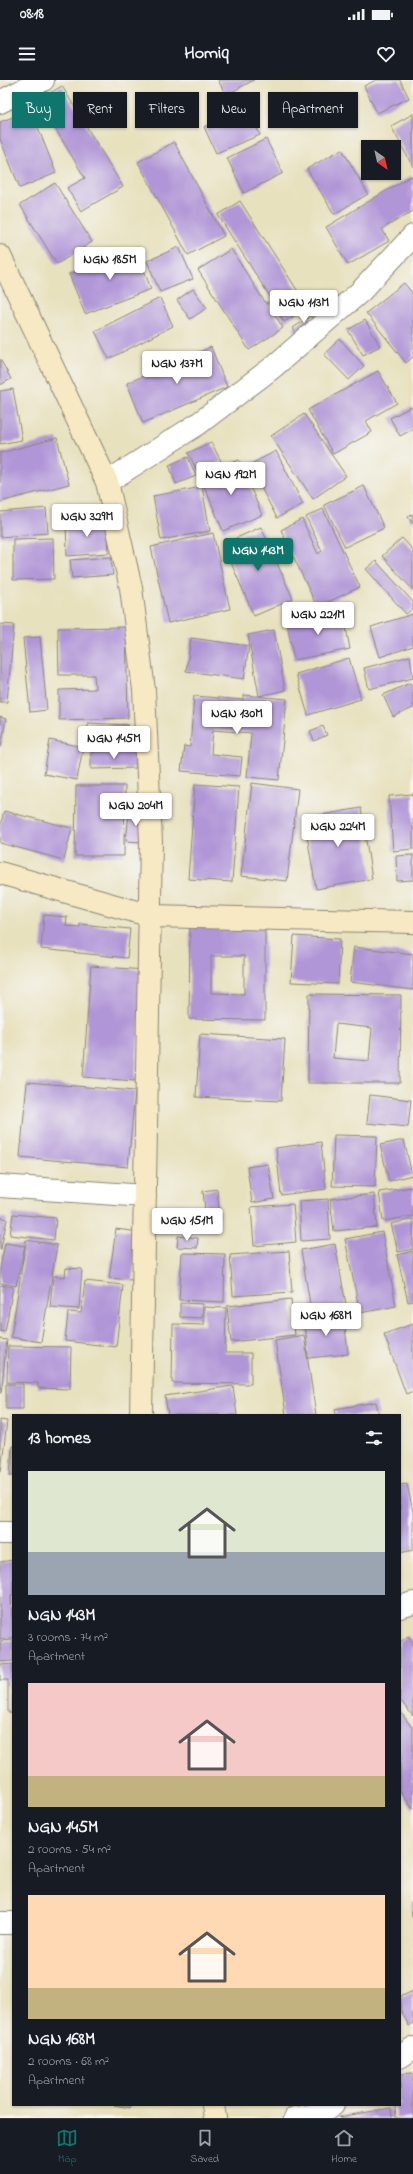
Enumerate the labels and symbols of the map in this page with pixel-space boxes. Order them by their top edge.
north arrow [361,140,401,180]
pin: NGN 185M [69,247,151,281]
pin: NGN 113M [263,290,345,324]
pin: NGN 137M [136,351,218,385]
pin: NGN 192M [190,462,272,496]
pin: NGN 329M [46,504,128,538]
pin: NGN 143M [217,538,299,572]
pin: NGN 221M [277,602,359,636]
pin: NGN 130M [196,701,278,735]
pin: NGN 145M [73,726,155,760]
pin: NGN 204M [95,793,177,827]
pin: NGN 224M [297,814,379,848]
pin: NGN 151M [146,1208,228,1242]
pin: NGN 168M [285,1303,367,1337]

